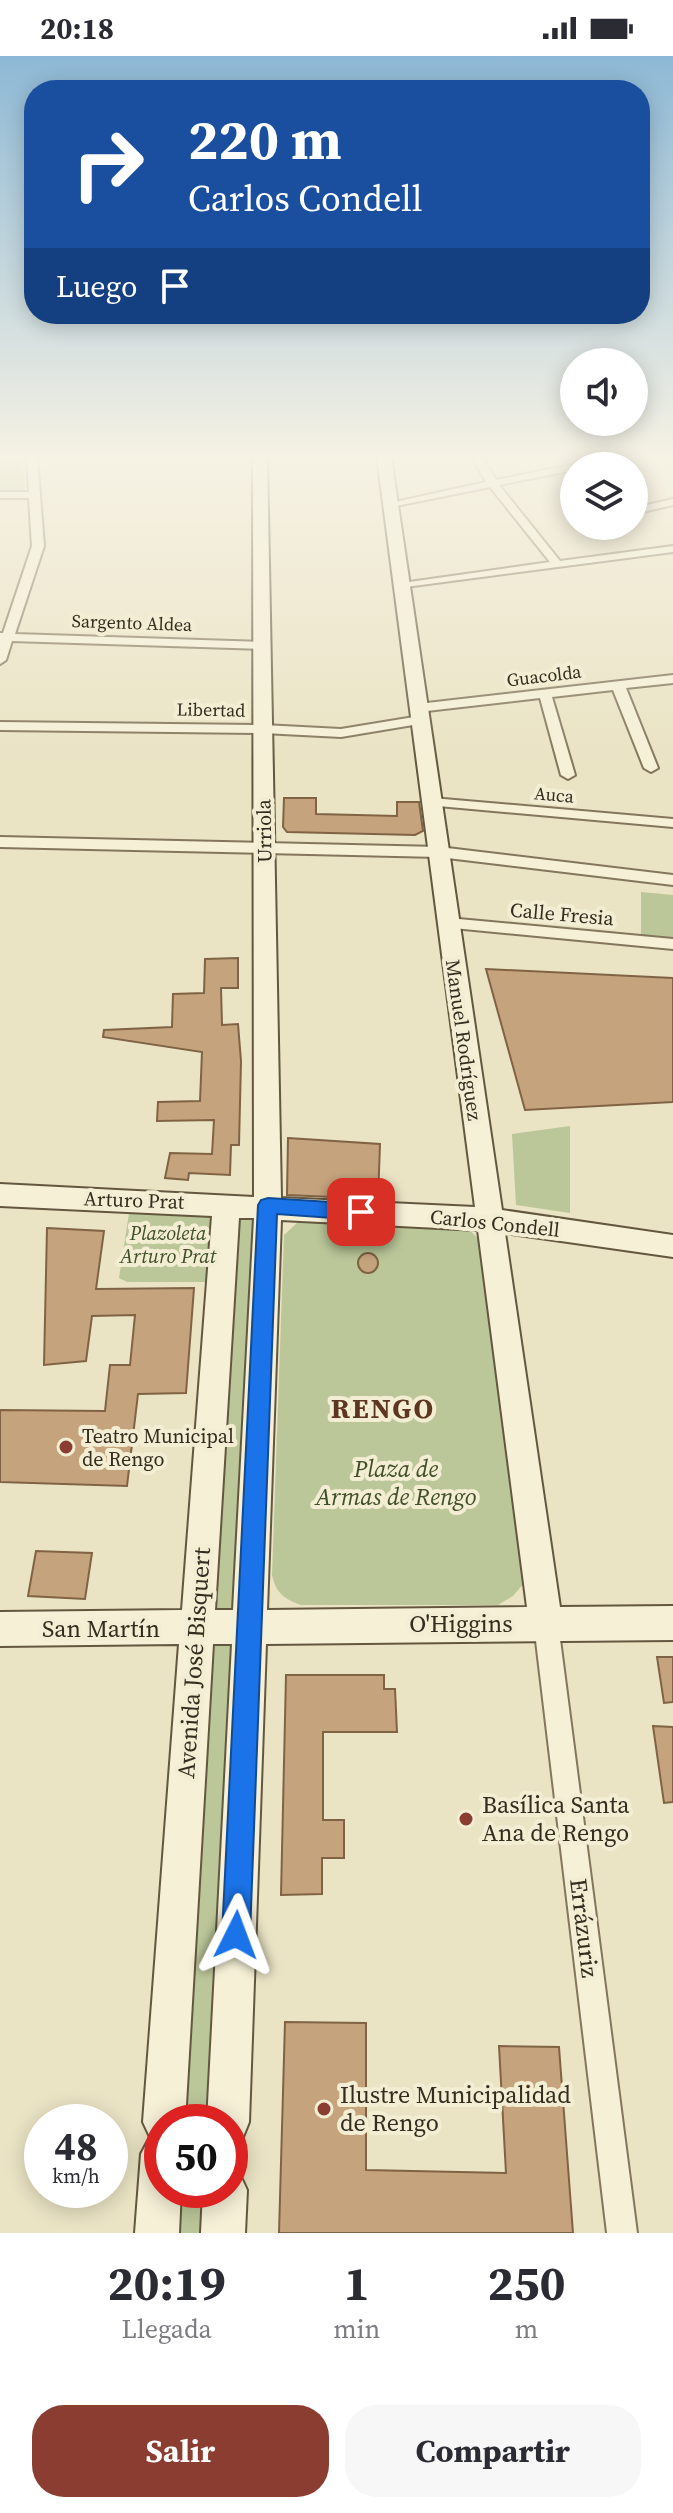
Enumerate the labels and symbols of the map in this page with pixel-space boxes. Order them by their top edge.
street label: Sargento Aldea [71,608,193,637]
street label: Guacolda [505,658,583,692]
street label: Libertad [176,696,246,723]
street label: Auca [533,780,576,809]
street label: Urriola [249,798,279,863]
street label: Calle Fresia [509,896,616,933]
street label: Manuel Rodríguez [439,958,489,1122]
pin [327,1178,395,1246]
street label: Arturo Prat [83,1184,185,1216]
street label: Carlos Condell [429,1202,561,1244]
park label: Plazoleta Arturo Prat [119,1219,217,1270]
district label: RENGO [331,1389,435,1427]
place label: Teatro Municipal de Rengo [82,1422,234,1473]
marker: Teatro Municipal de Rengo [57,1438,75,1456]
park label: Plaza de Armas de Rengo [313,1452,477,1513]
street label: Avenida José Bisquert [169,1546,218,1780]
street label: O'Higgins [409,1607,513,1640]
street label: San Martín [42,1612,160,1645]
place label: Basílica Santa Ana de Rengo [482,1788,630,1849]
marker: Basílica Santa Ana de Rengo [457,1810,475,1828]
street label: Errázuriz [562,1876,607,1980]
position arrow [194,1893,278,1977]
place label: Ilustre Municipalidad de Rengo [340,2078,571,2139]
marker: Ilustre Municipalidad de Rengo [315,2100,333,2118]
speed limit sign: 50 [144,2104,248,2208]

